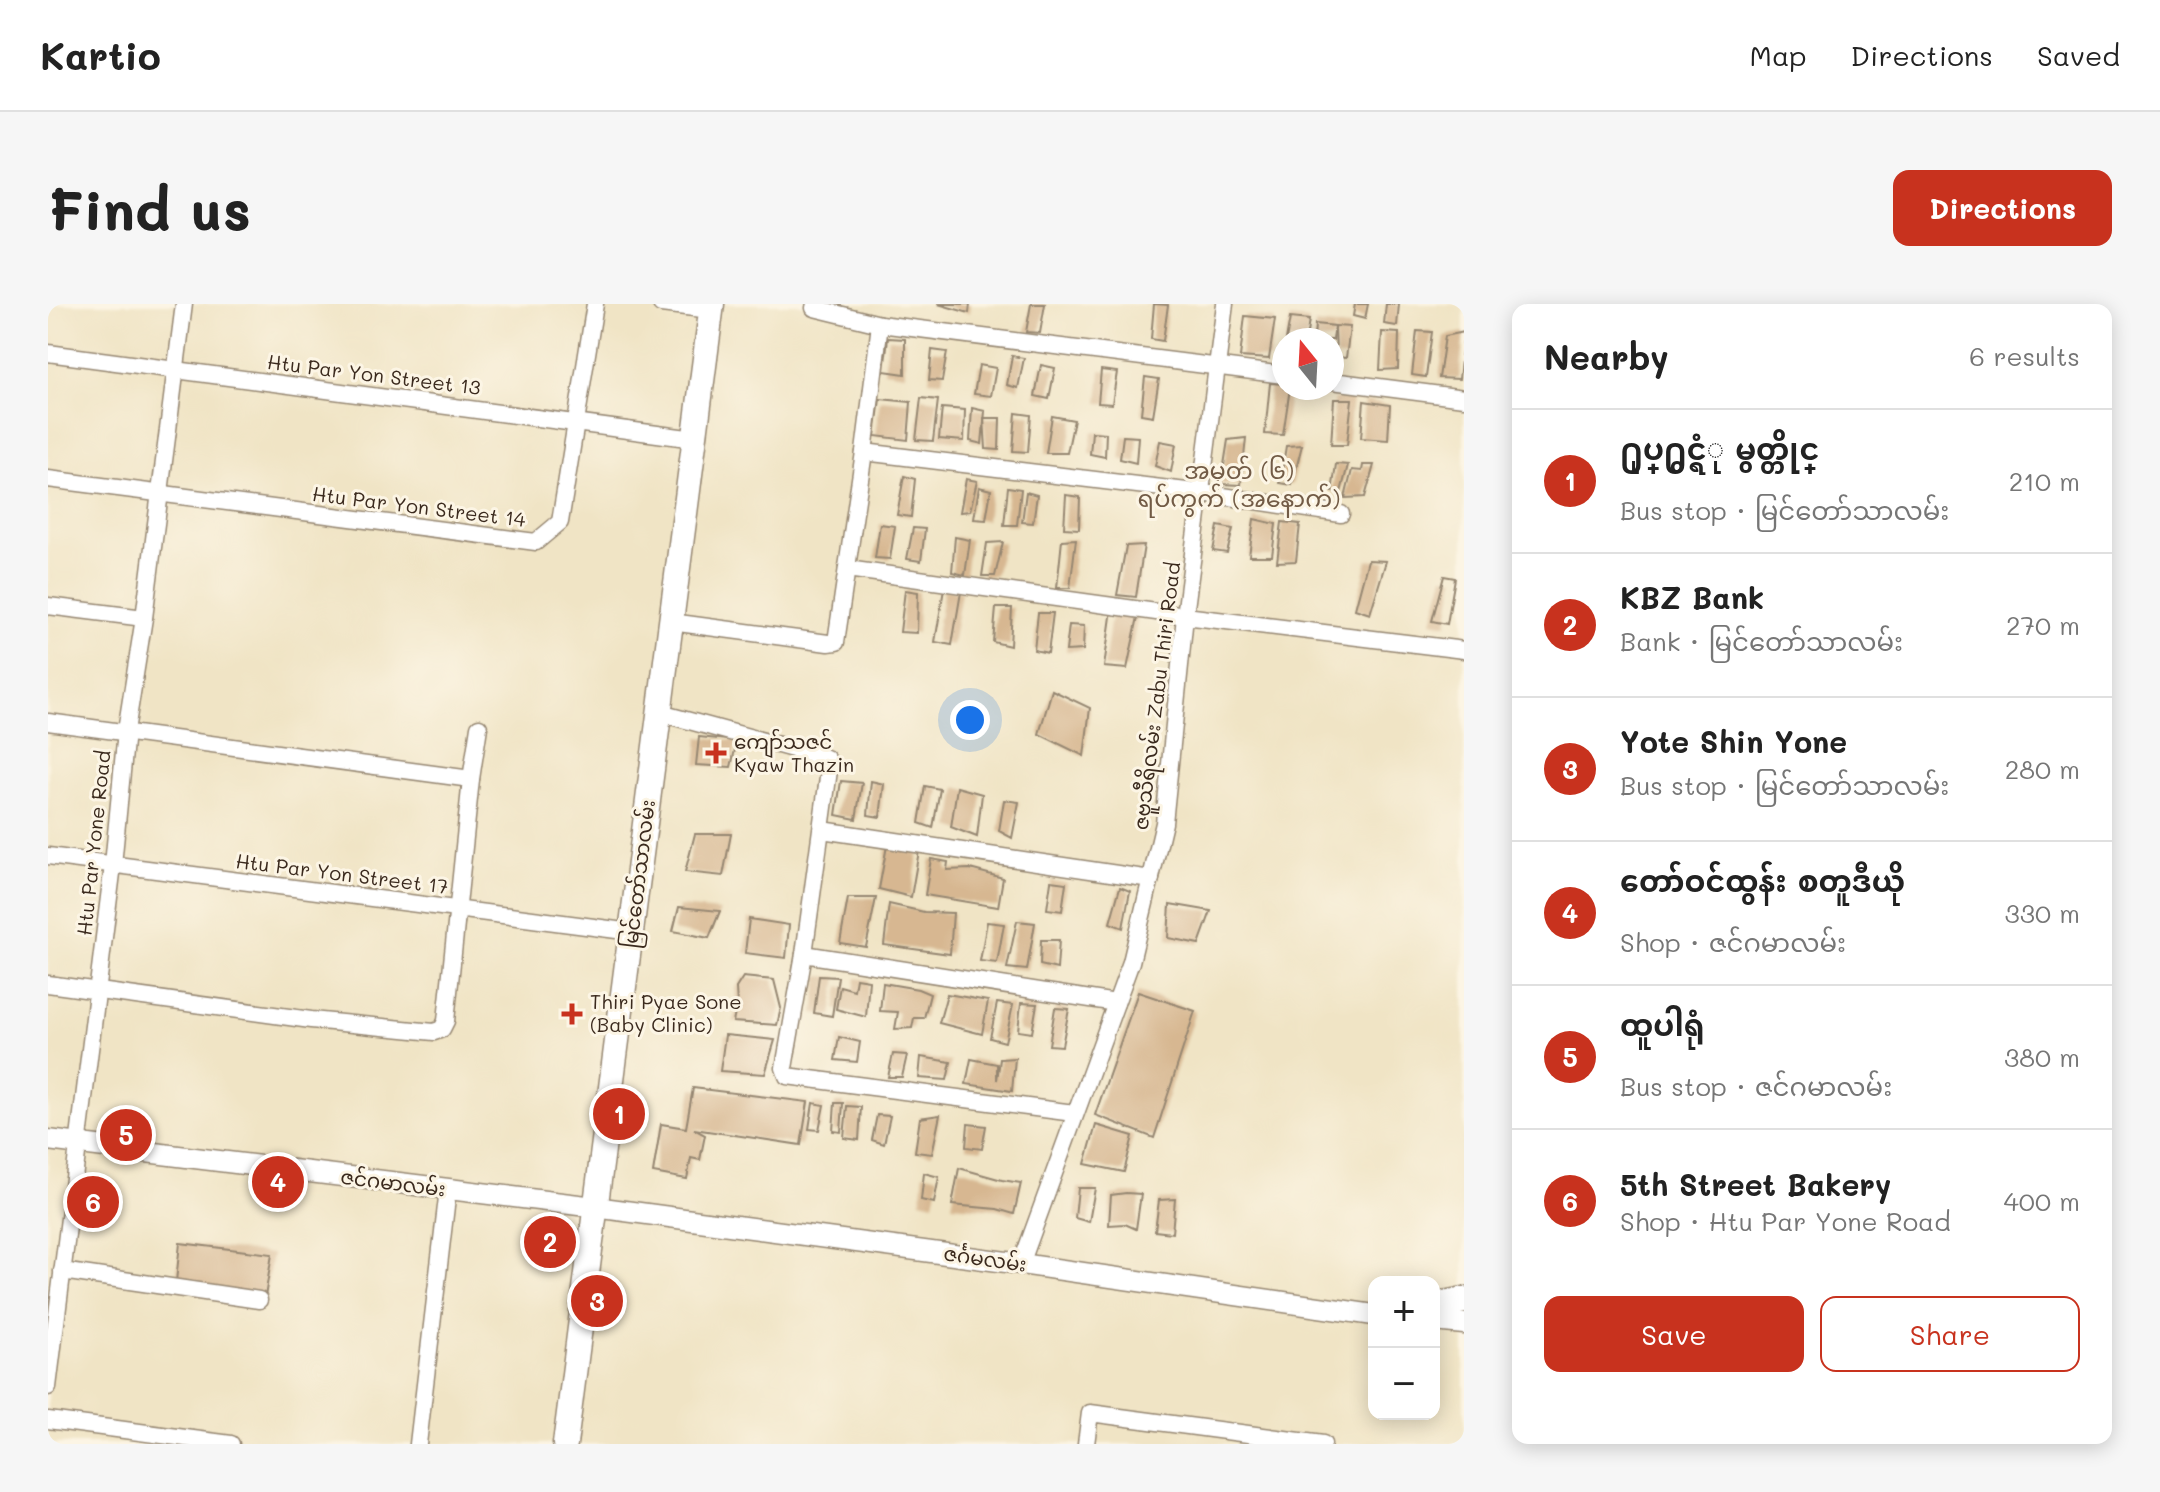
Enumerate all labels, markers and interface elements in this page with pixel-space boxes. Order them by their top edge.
text: Kartio [40,30,161,80]
text: Map [1750,37,1807,73]
text: Directions [1851,37,1993,73]
text: Saved [2037,37,2120,73]
button: Directions [1893,170,2112,246]
text: Find us [48,172,251,245]
north arrow [1272,328,1344,400]
text: Nearby [1544,334,1669,379]
text: 6 results [1969,339,2080,373]
street label: Htu Par Yon Street 13 [266,348,482,400]
text: ႐ုပ္႐ွင္ရံု မွတ္တိုင္ [1620,428,1819,468]
district label: အမှတ် (၆) ရပ်ကွက် (အနောက်) [1138,454,1340,518]
text: 1 [1564,464,1576,498]
text: 210 m [2009,464,2080,498]
street label: Htu Par Yon Street 14 [311,480,528,532]
text: Bus stop · မြင်တော်သာလမ်း [1620,493,1949,527]
street label: ဇဗူသီရိလမ်း Zabu Thiri Road [1127,560,1190,832]
text: KBZ Bank [1620,577,1764,617]
text: 2 [1563,608,1577,642]
text: 270 m [2006,608,2080,642]
text: Bank · မြင်တော်သာလမ်း [1620,624,1903,658]
your location [950,700,990,740]
text: Yote Shin Yone [1620,721,1847,761]
place label: ကျော်သဇင် Kyaw Thazin [734,728,854,777]
marker: ကျော်သဇင် Kyaw Thazin [705,742,727,764]
street label: Htu Par Yone Road [70,749,116,937]
text: 3 [1562,752,1578,786]
text: 280 m [2005,752,2080,786]
text: Bus stop · မြင်တော်သာလမ်း [1620,768,1949,802]
street label: မြင်တော်သာလမ်း [616,798,664,950]
street label: Htu Par Yon Street 17 [234,847,450,899]
text: တော်ဝင်ထွန်း စတူဒီယို [1620,860,1905,900]
text: 4 [1562,896,1578,930]
text: 330 m [2004,896,2080,930]
text: Shop · ဇင်ဂမာလမ်း [1620,925,1846,959]
place label: Thiri Pyae Sone (Baby Clinic) [590,988,742,1037]
marker: Thiri Pyae Sone (Baby Clinic) [561,1003,583,1025]
text: ထူပါရုံ [1620,1004,1705,1044]
text: 5 [1562,1040,1578,1074]
text: 380 m [2004,1040,2080,1074]
text: Bus stop · ဇင်ဂမာလမ်း [1620,1069,1892,1103]
pin: 1 [593,1084,645,1144]
pin: 5 [100,1105,152,1165]
pin: 4 [252,1152,304,1212]
street label: ဇင်ဂမာလမ်း [339,1163,447,1201]
text: 5th Street Bakery [1620,1164,1891,1204]
pin: 6 [67,1172,119,1232]
text: 6 [1562,1184,1578,1218]
text: 400 m [2004,1184,2080,1218]
text: Shop · Htu Par Yone Road [1620,1204,1951,1238]
pin: 2 [524,1212,576,1272]
street label: ဇင်္ဂမလမ်း [942,1239,1028,1277]
pin: 3 [571,1271,623,1331]
map controls [1368,1276,1440,1420]
button: + [1368,1276,1440,1348]
button: Save [1544,1296,1804,1372]
button: Share [1820,1296,2080,1372]
button: − [1368,1348,1440,1420]

